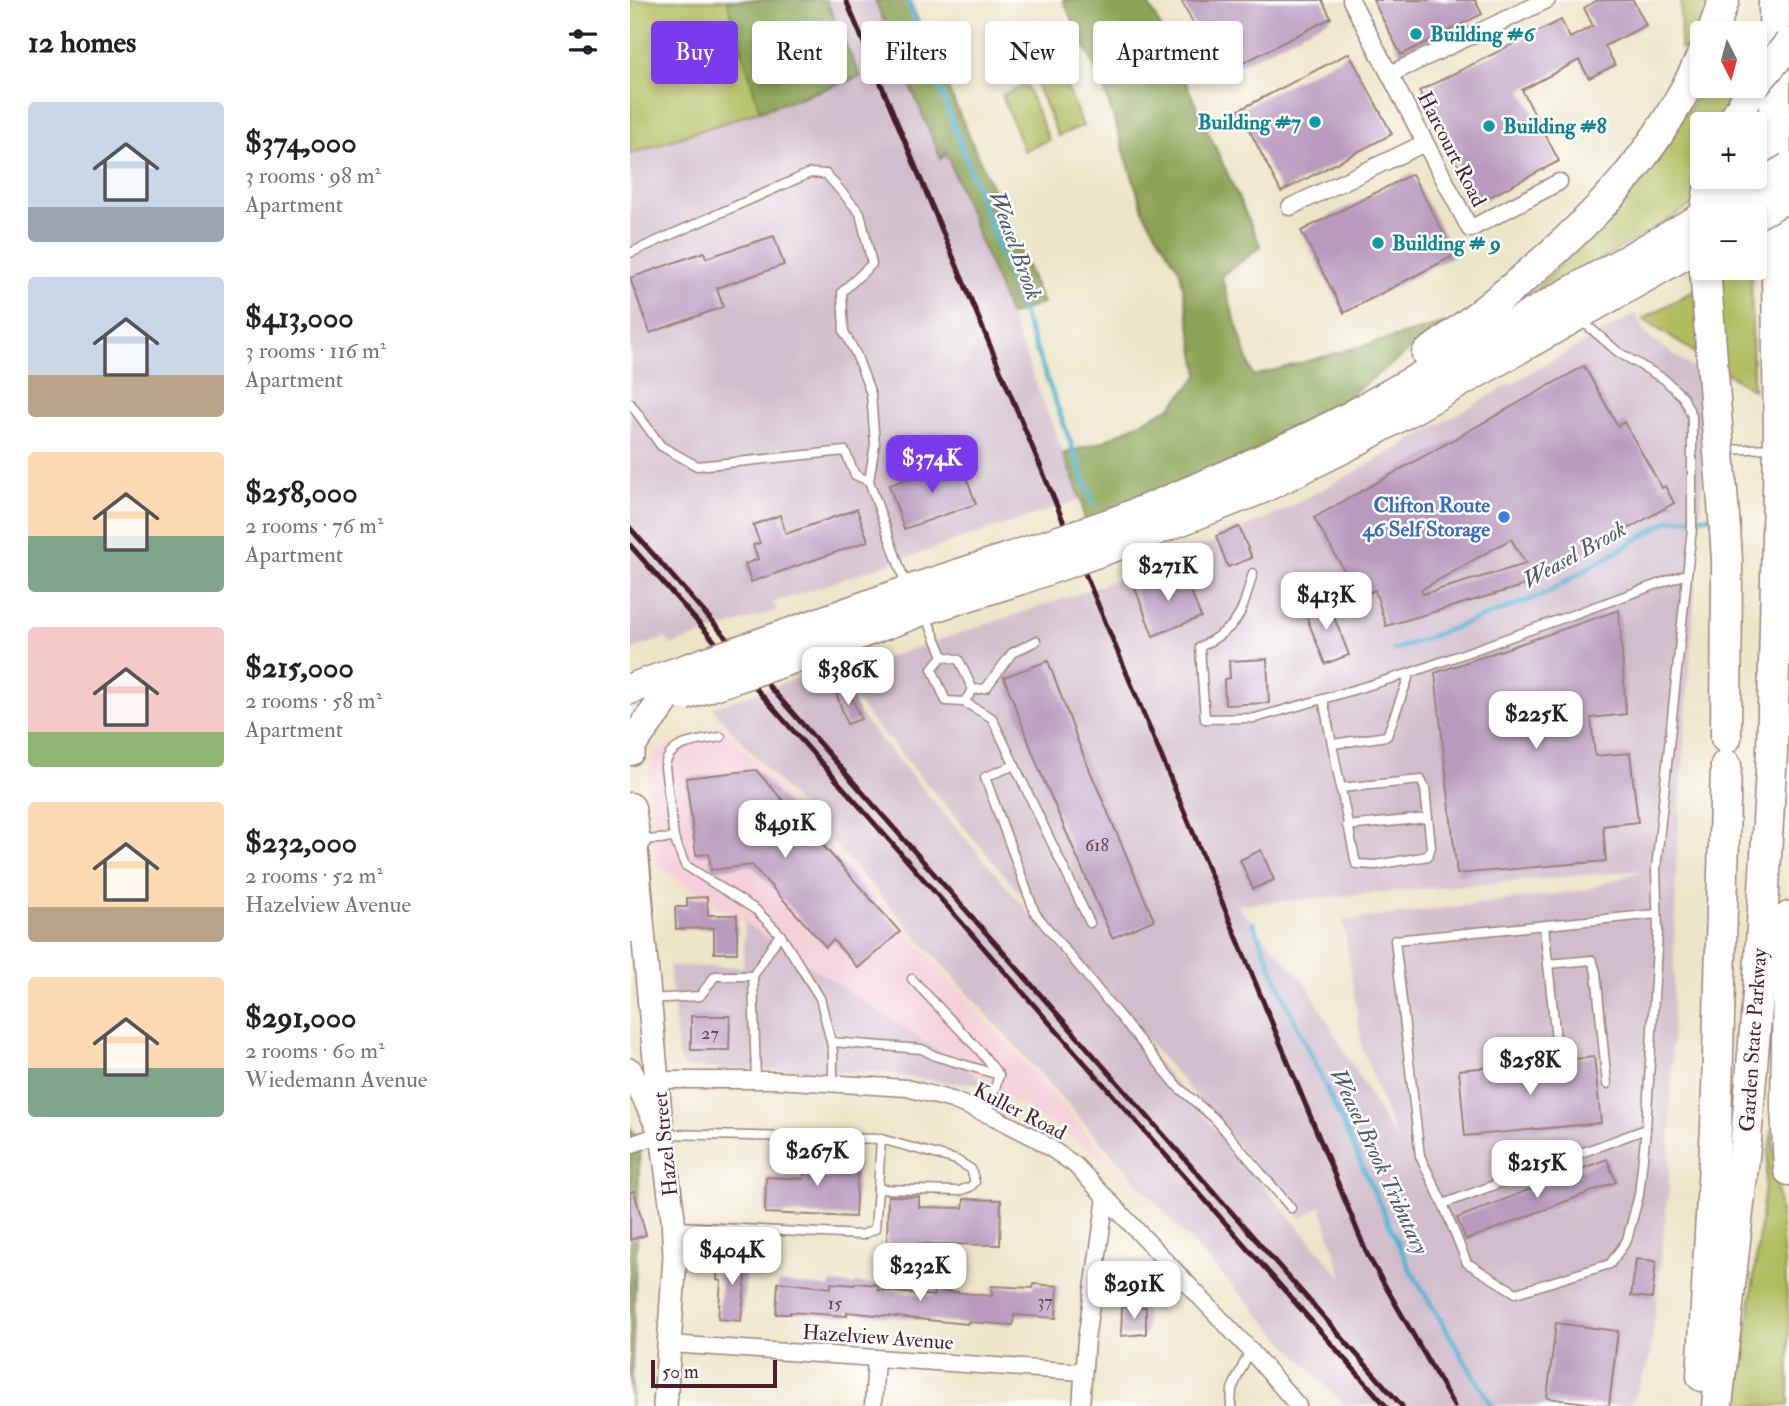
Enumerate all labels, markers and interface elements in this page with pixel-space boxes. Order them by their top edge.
chip: Buy [651,21,738,84]
chip: Rent [752,21,847,84]
chip: Filters [861,21,971,84]
chip: New [985,21,1079,84]
chip: Apartment [1093,21,1243,84]
place label: Building #6 [1430,21,1536,48]
north arrow [1690,21,1768,98]
map controls [1690,21,1767,280]
icon: filters [564,23,602,61]
text: 12 homes [28,24,136,61]
marker: Building #6 [1408,26,1424,42]
street label: Harcourt Road [1411,87,1492,212]
place label: Building #7 [1198,109,1301,136]
button: + [1690,112,1767,189]
place label: Building #8 [1503,113,1607,140]
marker: Building #7 [1307,114,1323,130]
marker: Building #8 [1481,118,1497,134]
text: $374,000 [245,124,357,161]
icon: home [84,130,168,214]
text: 3 rooms · 98 m² [245,161,381,190]
water label: Weasel Brook [982,187,1049,304]
text: Apartment [245,190,343,219]
button: − [1690,203,1767,280]
place label: Building # 9 [1392,230,1501,257]
marker: Building # 9 [1370,235,1386,251]
text: $413,000 [245,299,354,336]
icon: home [84,305,168,389]
text: 3 rooms · 116 m² [245,336,386,365]
text: Apartment [245,365,343,394]
pin: $374K [883,435,981,495]
text: $374K [902,443,962,472]
text: $258,000 [245,474,358,511]
icon: home [84,480,168,564]
place label: Clifton Route 46 Self Storage [1362,492,1490,543]
marker: Clifton Route 46 Self Storage [1496,509,1512,525]
text: 2 rooms · 76 m² [245,511,383,540]
water label: Weasel Brook [1517,514,1631,595]
text: Apartment [245,540,343,569]
pin: $271K [1119,544,1217,603]
text: $271K [1138,551,1198,580]
pin: $413K [1277,572,1375,632]
text: $413K [1297,580,1355,609]
pin: $386K [799,648,897,707]
text: $215,000 [245,649,354,686]
icon: home [84,655,168,739]
text: $386K [818,655,878,684]
text: 2 rooms · 58 m² [245,686,382,715]
pin: $225K [1487,692,1585,751]
text: $225K [1505,699,1567,728]
text: Apartment [245,715,343,744]
pin: $491K [736,800,834,860]
text: $491K [754,808,816,837]
text: $232,000 [245,824,357,861]
icon: home [84,830,168,914]
house number: 618 [1085,834,1109,857]
text: 2 rooms · 52 m² [245,861,383,890]
text: Hazelview Avenue [245,890,411,919]
street label: Garden State Parkway [1734,947,1773,1133]
text: $291,000 [245,999,356,1036]
icon: home [84,1005,168,1089]
house number: 27 [701,1022,719,1045]
text: 2 rooms · 60 m² [245,1036,385,1065]
pin: $258K [1481,1038,1579,1097]
text: $258K [1499,1045,1561,1074]
water label: Weasel Brook Tributary [1324,1063,1436,1259]
text: Wiedemann Avenue [245,1065,427,1094]
street label: Kuller Road [969,1077,1071,1147]
street label: Hazel Street [647,1090,684,1198]
pin: $267K [768,1128,866,1188]
text: $267K [786,1136,848,1165]
pin: $215K [1488,1140,1586,1200]
text: $215K [1507,1148,1567,1177]
pin: $404K [683,1228,781,1287]
text: $404K [699,1235,765,1264]
pin: $232K [871,1244,969,1303]
text: $232K [889,1251,951,1280]
pin: $291K [1085,1262,1183,1321]
text: $291K [1104,1269,1164,1298]
house number: 37 [1037,1290,1053,1313]
house number: 15 [828,1292,842,1315]
street label: Hazelview Avenue [801,1319,955,1356]
scale bar [651,1357,777,1389]
text: 50 m [662,1360,699,1384]

